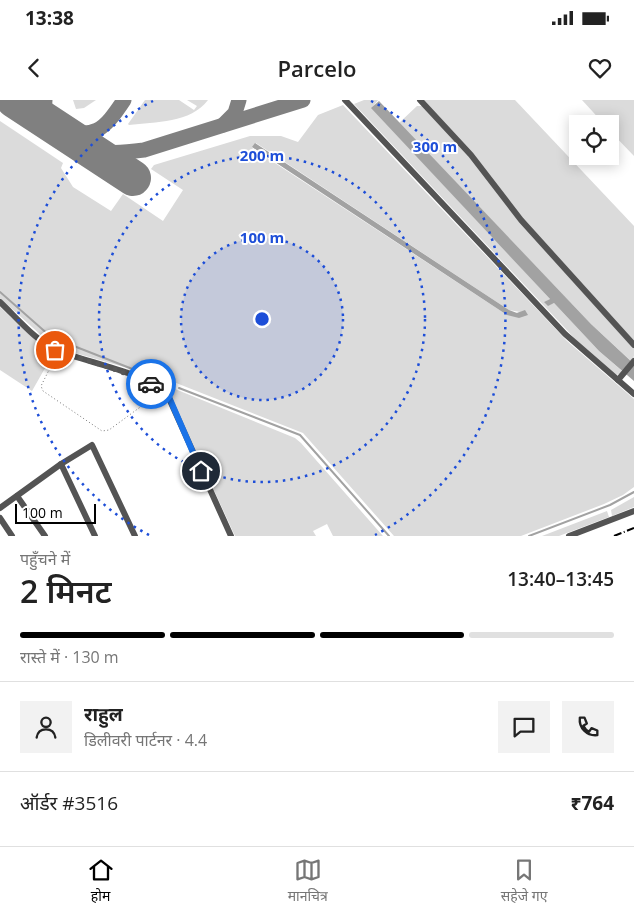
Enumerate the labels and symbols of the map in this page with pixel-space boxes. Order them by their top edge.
text: 300 m [413,136,457,156]
text: 200 m [240,145,284,165]
text: 100 m [240,227,284,247]
centre of rings [253,310,271,328]
pin [34,329,76,371]
courier [126,359,176,409]
pin [180,450,222,492]
scale bar [15,501,96,524]

